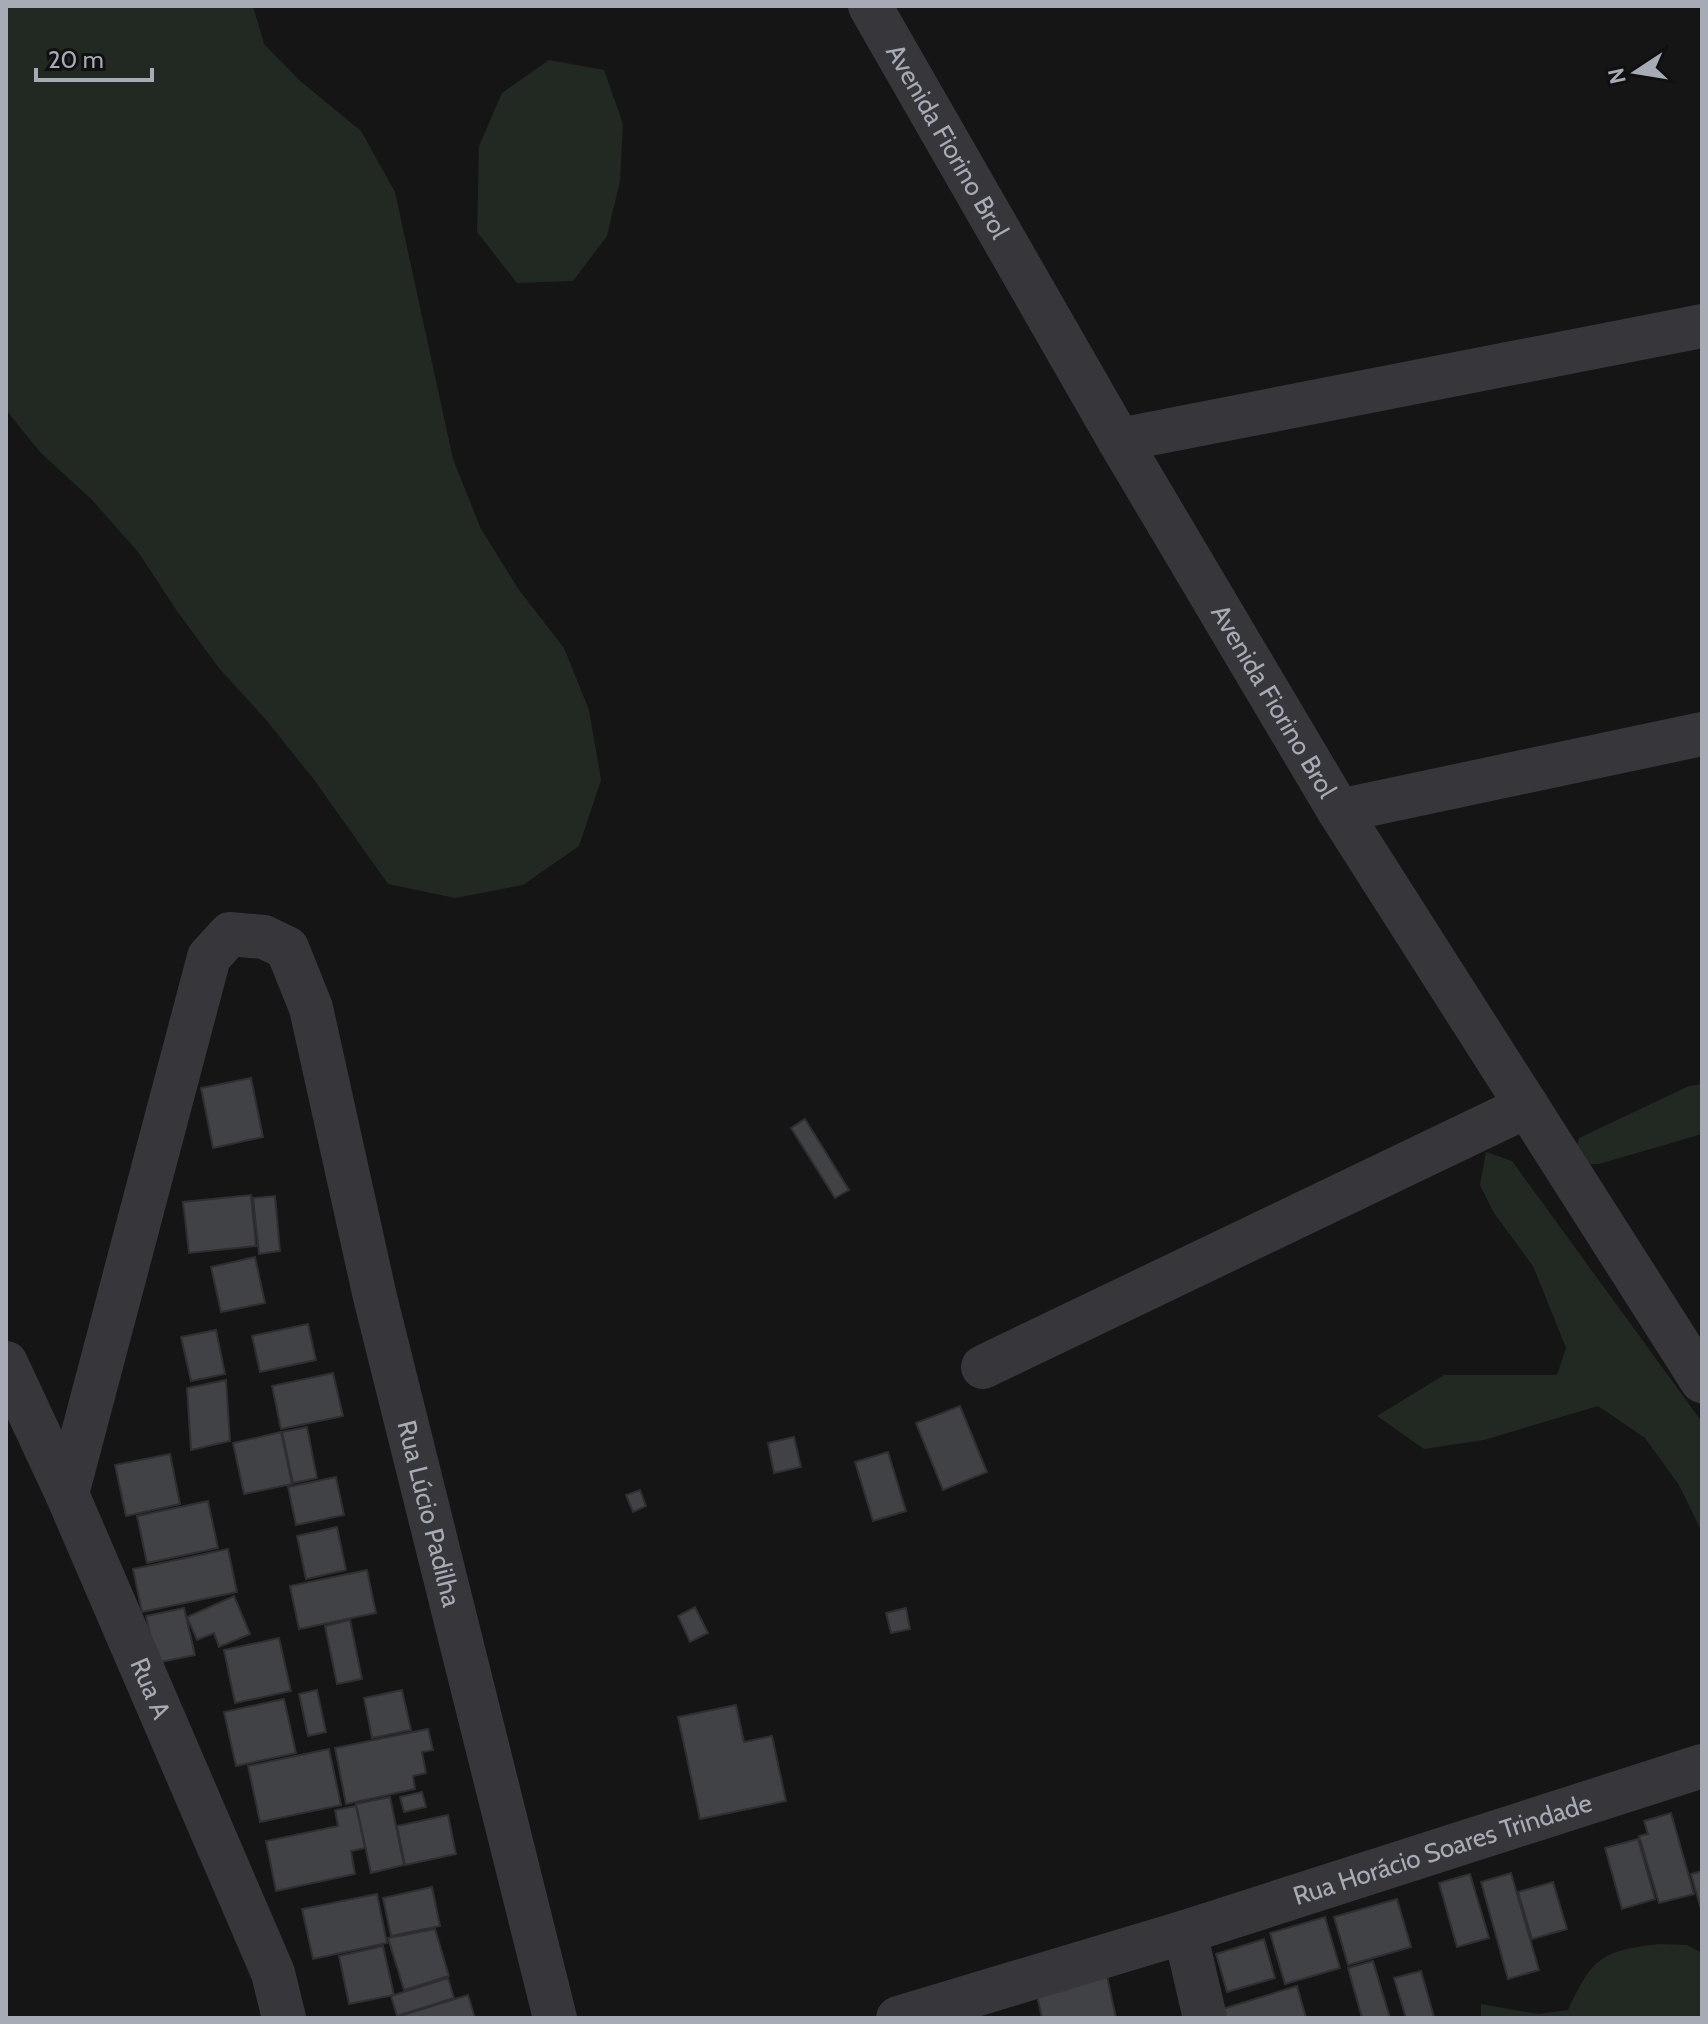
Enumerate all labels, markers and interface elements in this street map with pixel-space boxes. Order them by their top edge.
scale bar [36,32,152,82]
north arrow [1596,32,1676,112]
street label: Avenida Fiorino Brol [879,38,1016,244]
text: 20 m [48,45,104,74]
text: N [1602,66,1632,86]
street label: Avenida Fiorino Brol [1204,599,1344,804]
street label: Rua Lúcio Padilha [390,1417,468,1611]
street label: Rua A [123,1653,178,1724]
street label: Rua Horácio Soares Trindade [1289,1786,1596,1912]

